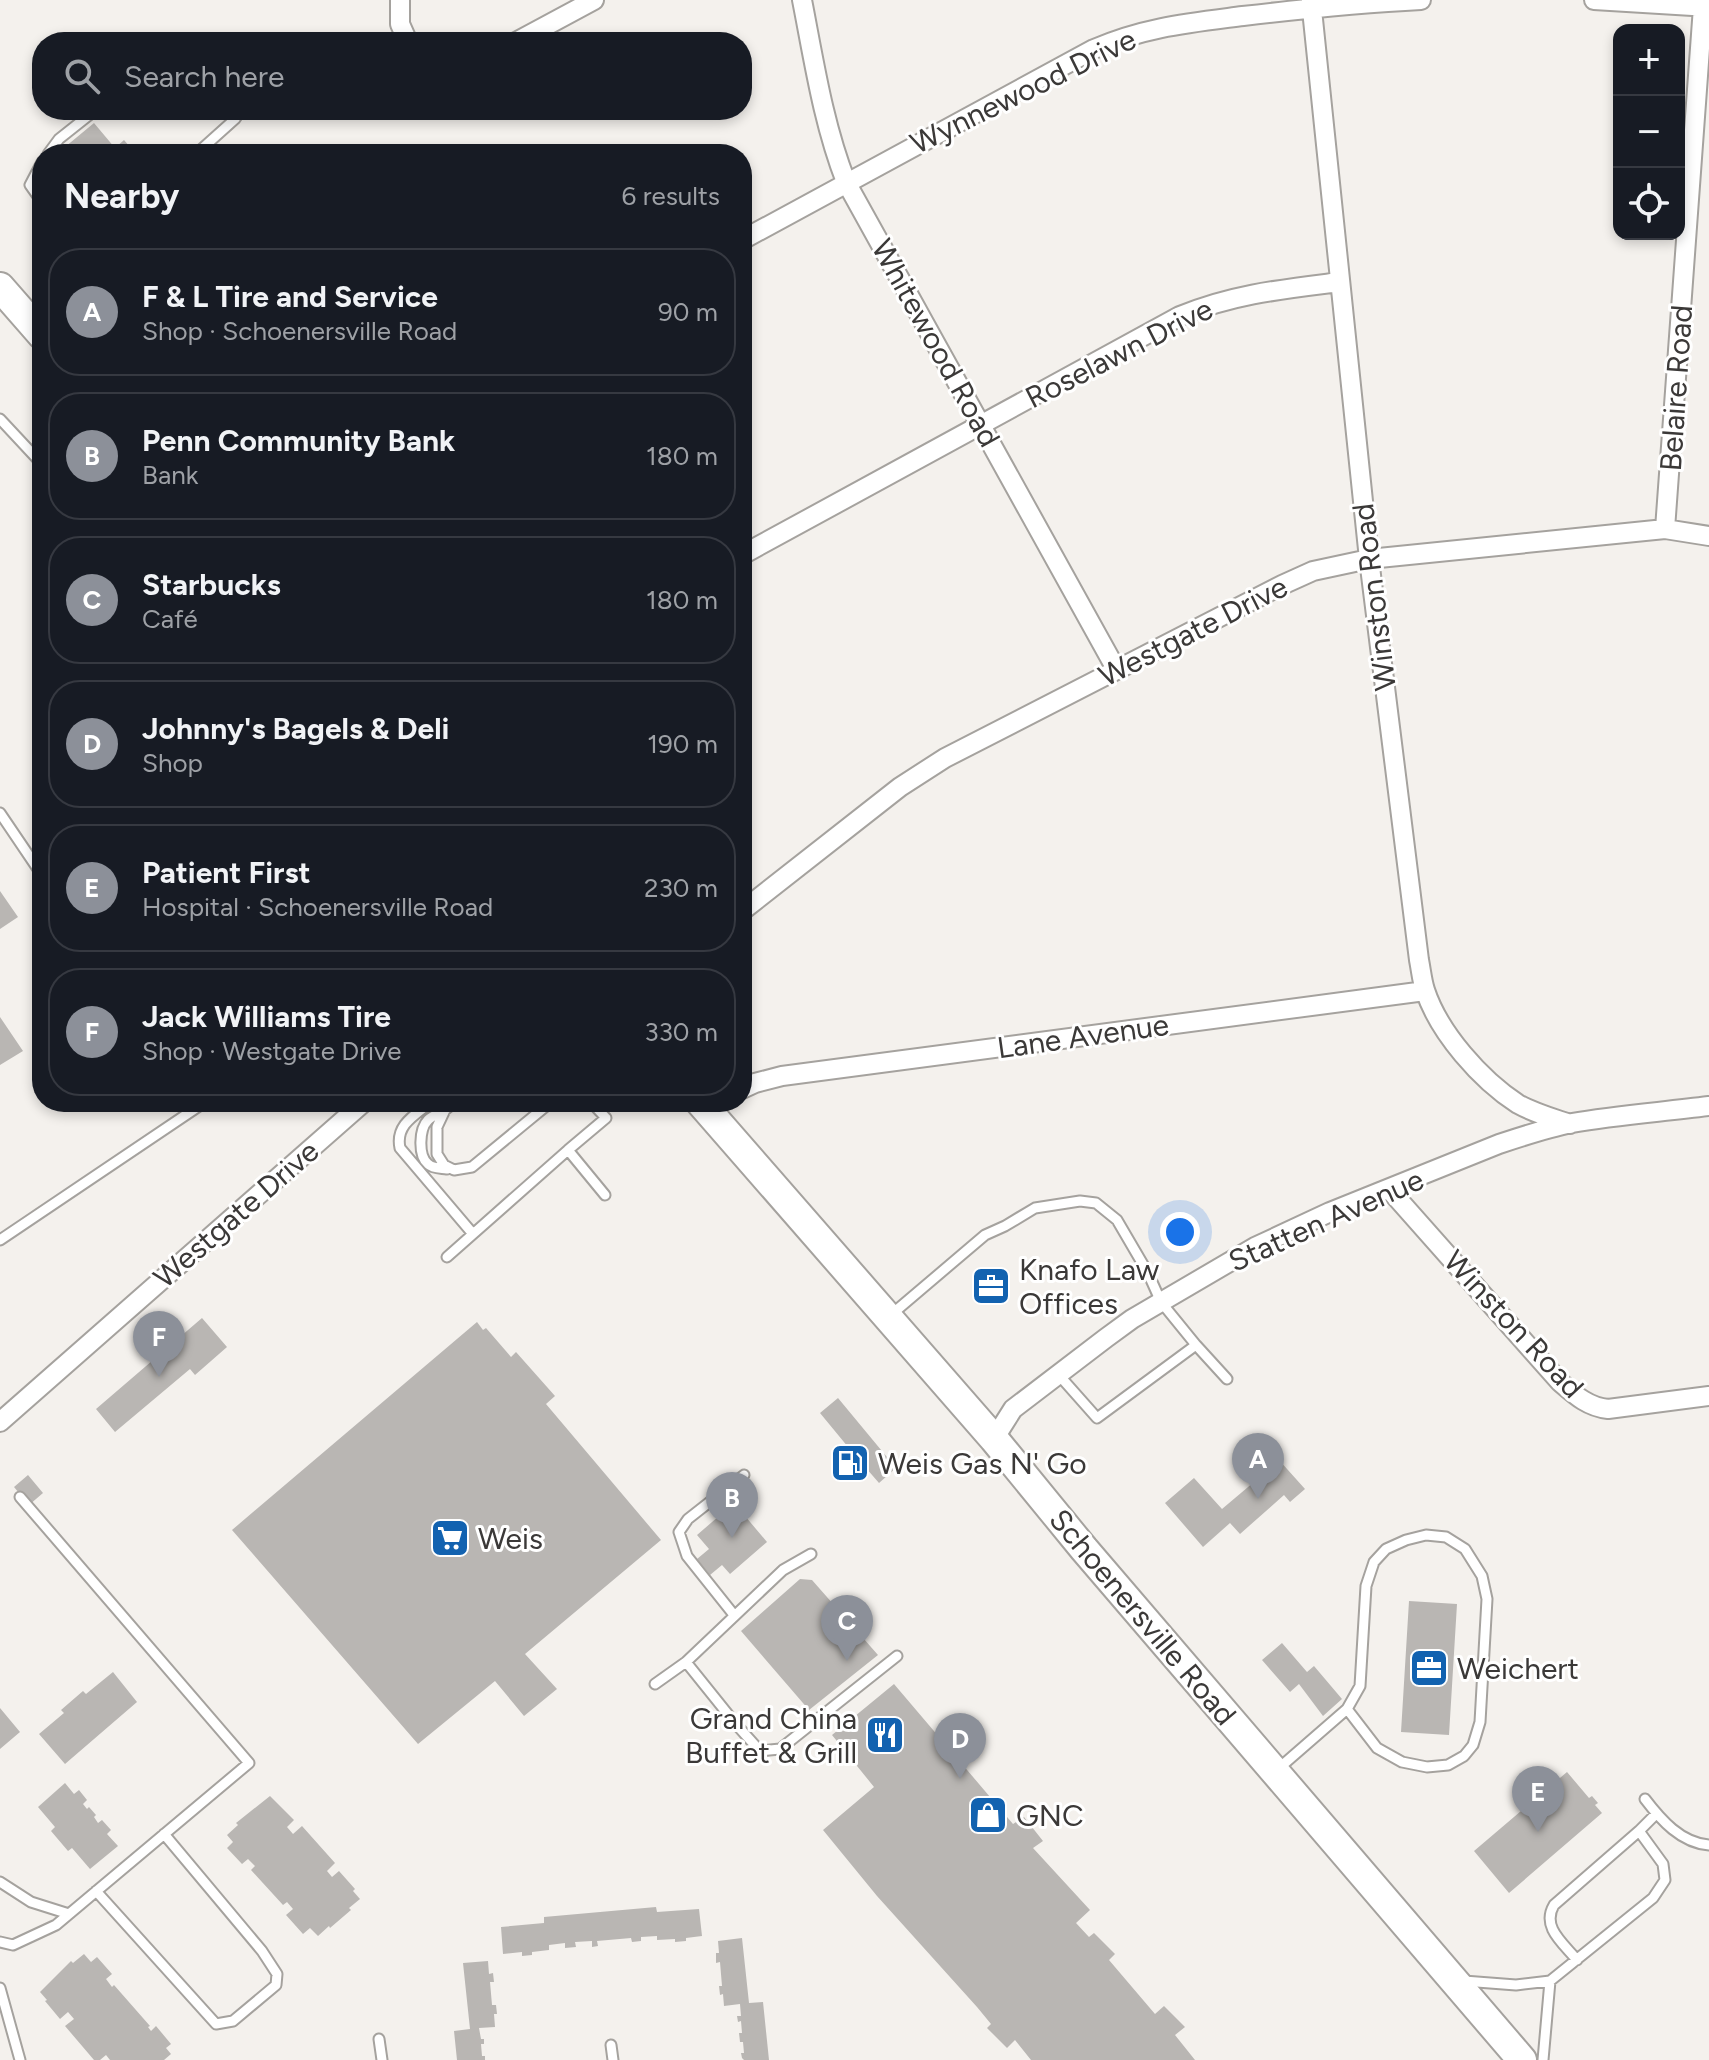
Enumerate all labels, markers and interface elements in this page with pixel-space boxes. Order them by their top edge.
street label: Wynnewood Drive [904,20,1142,162]
map controls [1613,24,1685,240]
button: + [1613,24,1685,96]
search box [32,32,752,120]
icon: search [60,54,104,98]
text: Search here [124,58,284,95]
button: − [1613,96,1685,168]
button: locate [1613,168,1685,240]
text: Nearby [64,176,179,217]
text: 6 results [622,180,720,212]
street label: Whitewood Road [864,233,1008,453]
text: F & L Tire and Service [142,278,438,315]
street label: Roselawn Drive [1019,290,1219,416]
text: A [83,296,101,328]
text: 90 m [658,296,718,328]
street label: Belaire Road [1652,304,1700,472]
text: Shop · Schoenersville Road [142,315,457,347]
text: Penn Community Bank [142,422,455,459]
text: B [84,440,100,472]
text: 180 m [646,440,718,472]
text: Bank [142,459,198,491]
street label: Winston Road [1344,501,1404,693]
text: Starbucks [142,566,281,603]
street label: Westgate Drive [1093,568,1293,694]
text: C [83,584,101,616]
text: 180 m [646,584,718,616]
text: Café [142,603,198,635]
text: Johnny's Bagels & Deli [142,710,449,747]
text: D [83,728,101,760]
text: 190 m [647,728,718,760]
text: Shop [142,747,203,779]
text: Patient First [142,854,310,891]
text: E [84,872,100,904]
text: 230 m [644,872,718,904]
text: Hospital · Schoenersville Road [142,891,493,923]
text: Jack Williams Tire [142,998,391,1035]
street label: Lane Avenue [995,1006,1171,1066]
text: F [85,1016,99,1048]
text: 330 m [644,1016,718,1048]
text: Shop · Westgate Drive [142,1035,401,1067]
street label: Westgate Drive [146,1132,326,1296]
street label: Statten Avenue [1223,1160,1429,1280]
your location [1160,1212,1200,1252]
street label: Winston Road [1436,1243,1592,1405]
place label: Knafo Law Offices [1019,1251,1160,1322]
office icon: Knafo Law Offices [970,1265,1012,1307]
pin: F [133,1311,185,1377]
pin: A [1232,1433,1284,1499]
fuel station icon: Weis Gas N' Go [829,1442,871,1484]
place label: Weis Gas N' Go [878,1445,1087,1482]
pin: B [706,1472,758,1538]
street label: Schoenersville Road [1042,1501,1244,1733]
supermarket icon: Weis [429,1517,471,1559]
place label: Weis [478,1520,543,1557]
pin: C [821,1595,873,1661]
office icon: Weichert [1408,1647,1450,1689]
place label: Weichert [1457,1650,1579,1687]
place label: Grand China Buffet & Grill [685,1700,857,1771]
pin: D [934,1713,986,1779]
restaurant icon: Grand China Buffet & Grill [864,1714,906,1756]
pin: E [1512,1766,1564,1832]
shop icon: GNC [967,1794,1009,1836]
place label: GNC [1016,1797,1084,1834]

